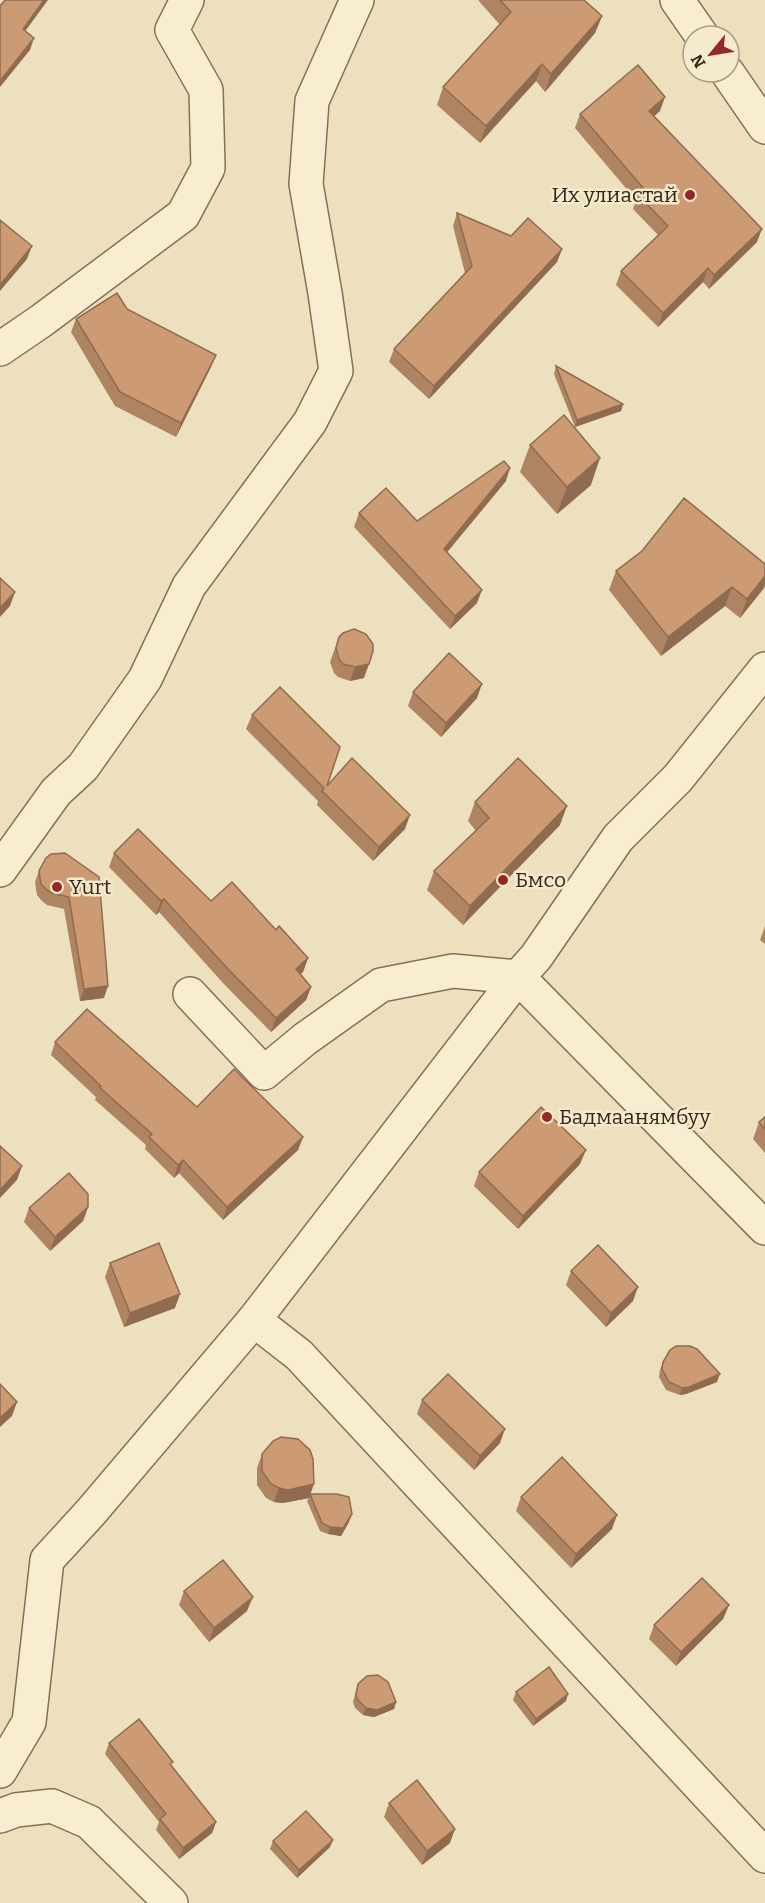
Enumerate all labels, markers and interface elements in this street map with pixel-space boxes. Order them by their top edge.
north arrow [681,24,741,84]
text: N [687,51,710,71]
place label: Их улиастай [552,182,678,208]
marker: Их улиастай [683,188,697,202]
place label: Бмсо [515,867,566,893]
marker: Бмсо [496,873,510,887]
place label: Yurt [69,874,112,900]
marker: Yurt [50,880,64,894]
place label: Бадмаанямбуу [559,1104,712,1130]
marker: Бадмаанямбуу [540,1110,554,1124]

